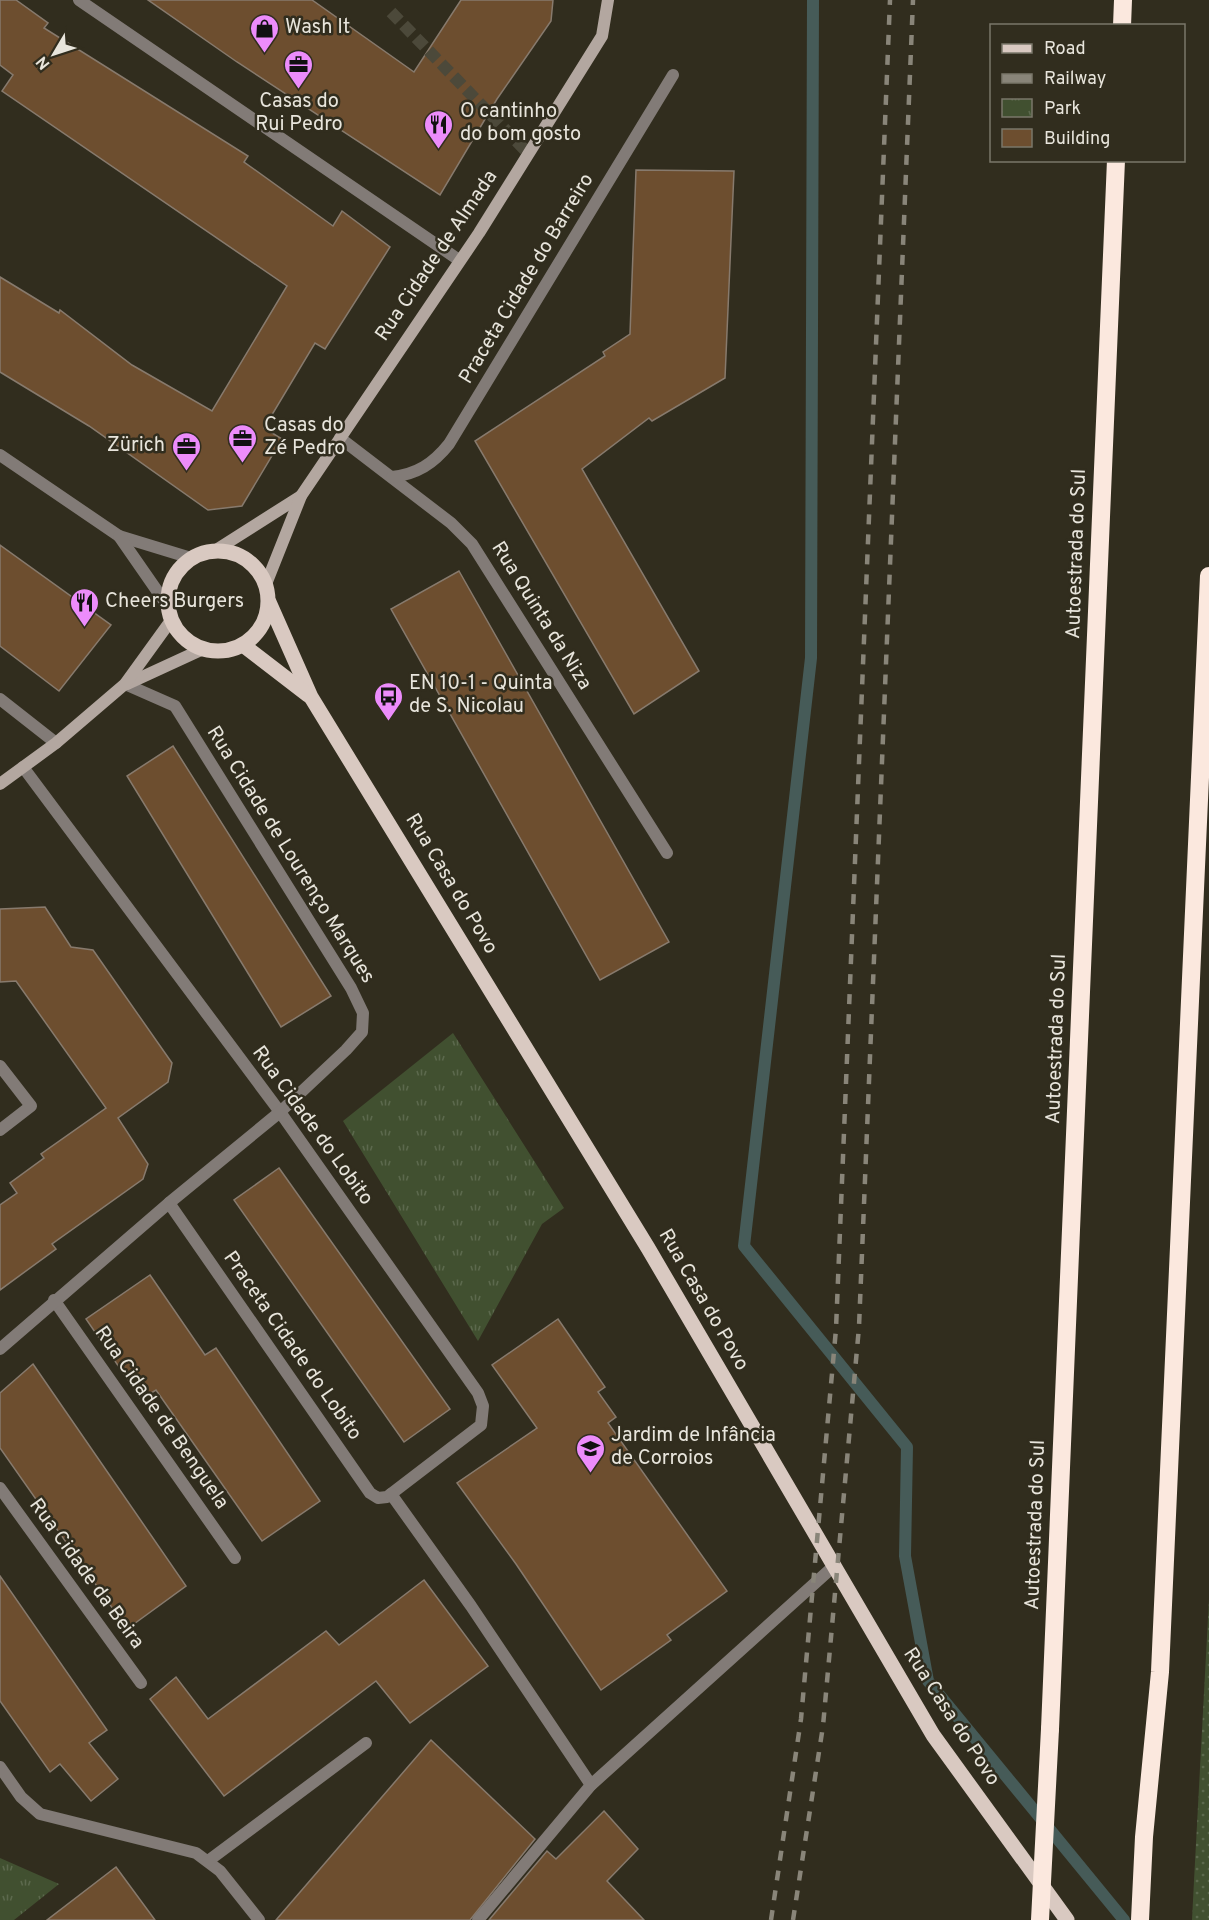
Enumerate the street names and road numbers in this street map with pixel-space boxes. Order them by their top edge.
street label: Rua Cidade de Almada [370,166,504,346]
street label: Praceta Cidade do Barreiro [454,169,600,389]
street label: Autoestrada do Sul [1061,468,1093,640]
street label: Rua Quinta da Niza [485,537,597,695]
street label: Rua Cidade de Lourenço Marques [200,722,380,988]
street label: Rua Casa do Povo [399,809,503,959]
street label: Autoestrada do Sul [1041,953,1073,1125]
street label: Rua Cidade do Lobito [245,1041,379,1211]
street label: Rua Casa do Povo [652,1224,754,1376]
street label: Praceta Cidade do Lobito [217,1246,367,1446]
street label: Rua Cidade de Benguela [88,1321,234,1515]
street label: Autoestrada do Sul [1020,1439,1052,1611]
street label: Rua Cidade da Beira [23,1494,149,1654]
street label: Rua Casa do Povo [897,1643,1005,1791]

